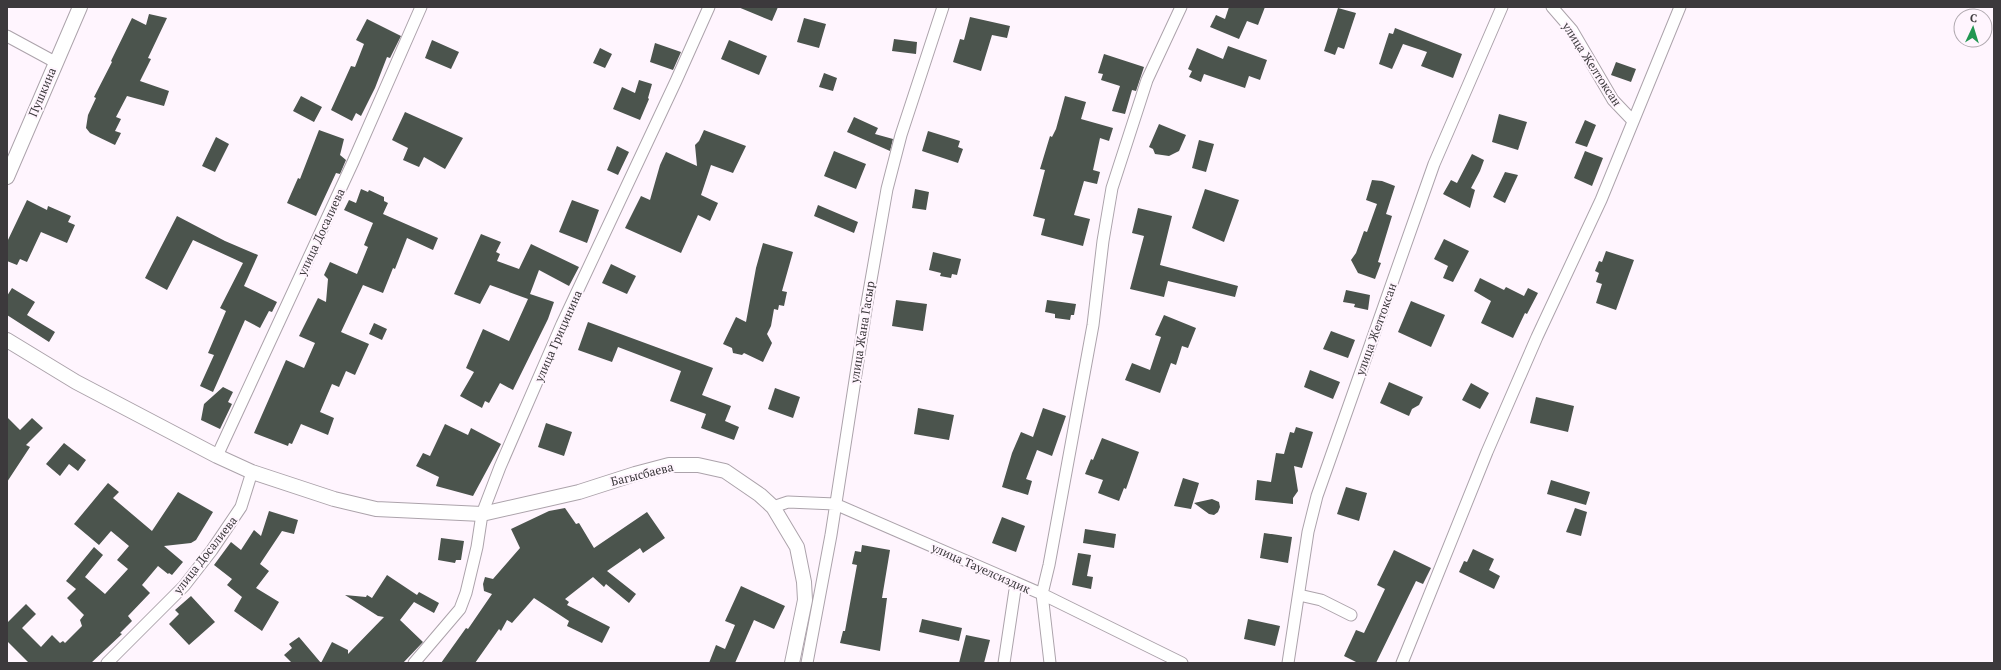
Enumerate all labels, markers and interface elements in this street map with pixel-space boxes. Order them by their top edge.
north arrow [1953,8,1993,48]
text: С [1970,11,1978,25]
street label: улица Желтоксан [1559,18,1625,109]
street label: Пушкина [25,65,59,119]
street label: улица Досалиева [294,186,348,279]
street label: улица Жана Гасыр [846,280,877,385]
street label: улица Желтоксан [1352,281,1400,378]
street label: улица Грицинина [531,288,585,385]
street label: Багысбаева [609,459,675,489]
street label: улица Досалиева [169,513,240,598]
street label: улица Тауелсиздик [928,539,1033,597]

